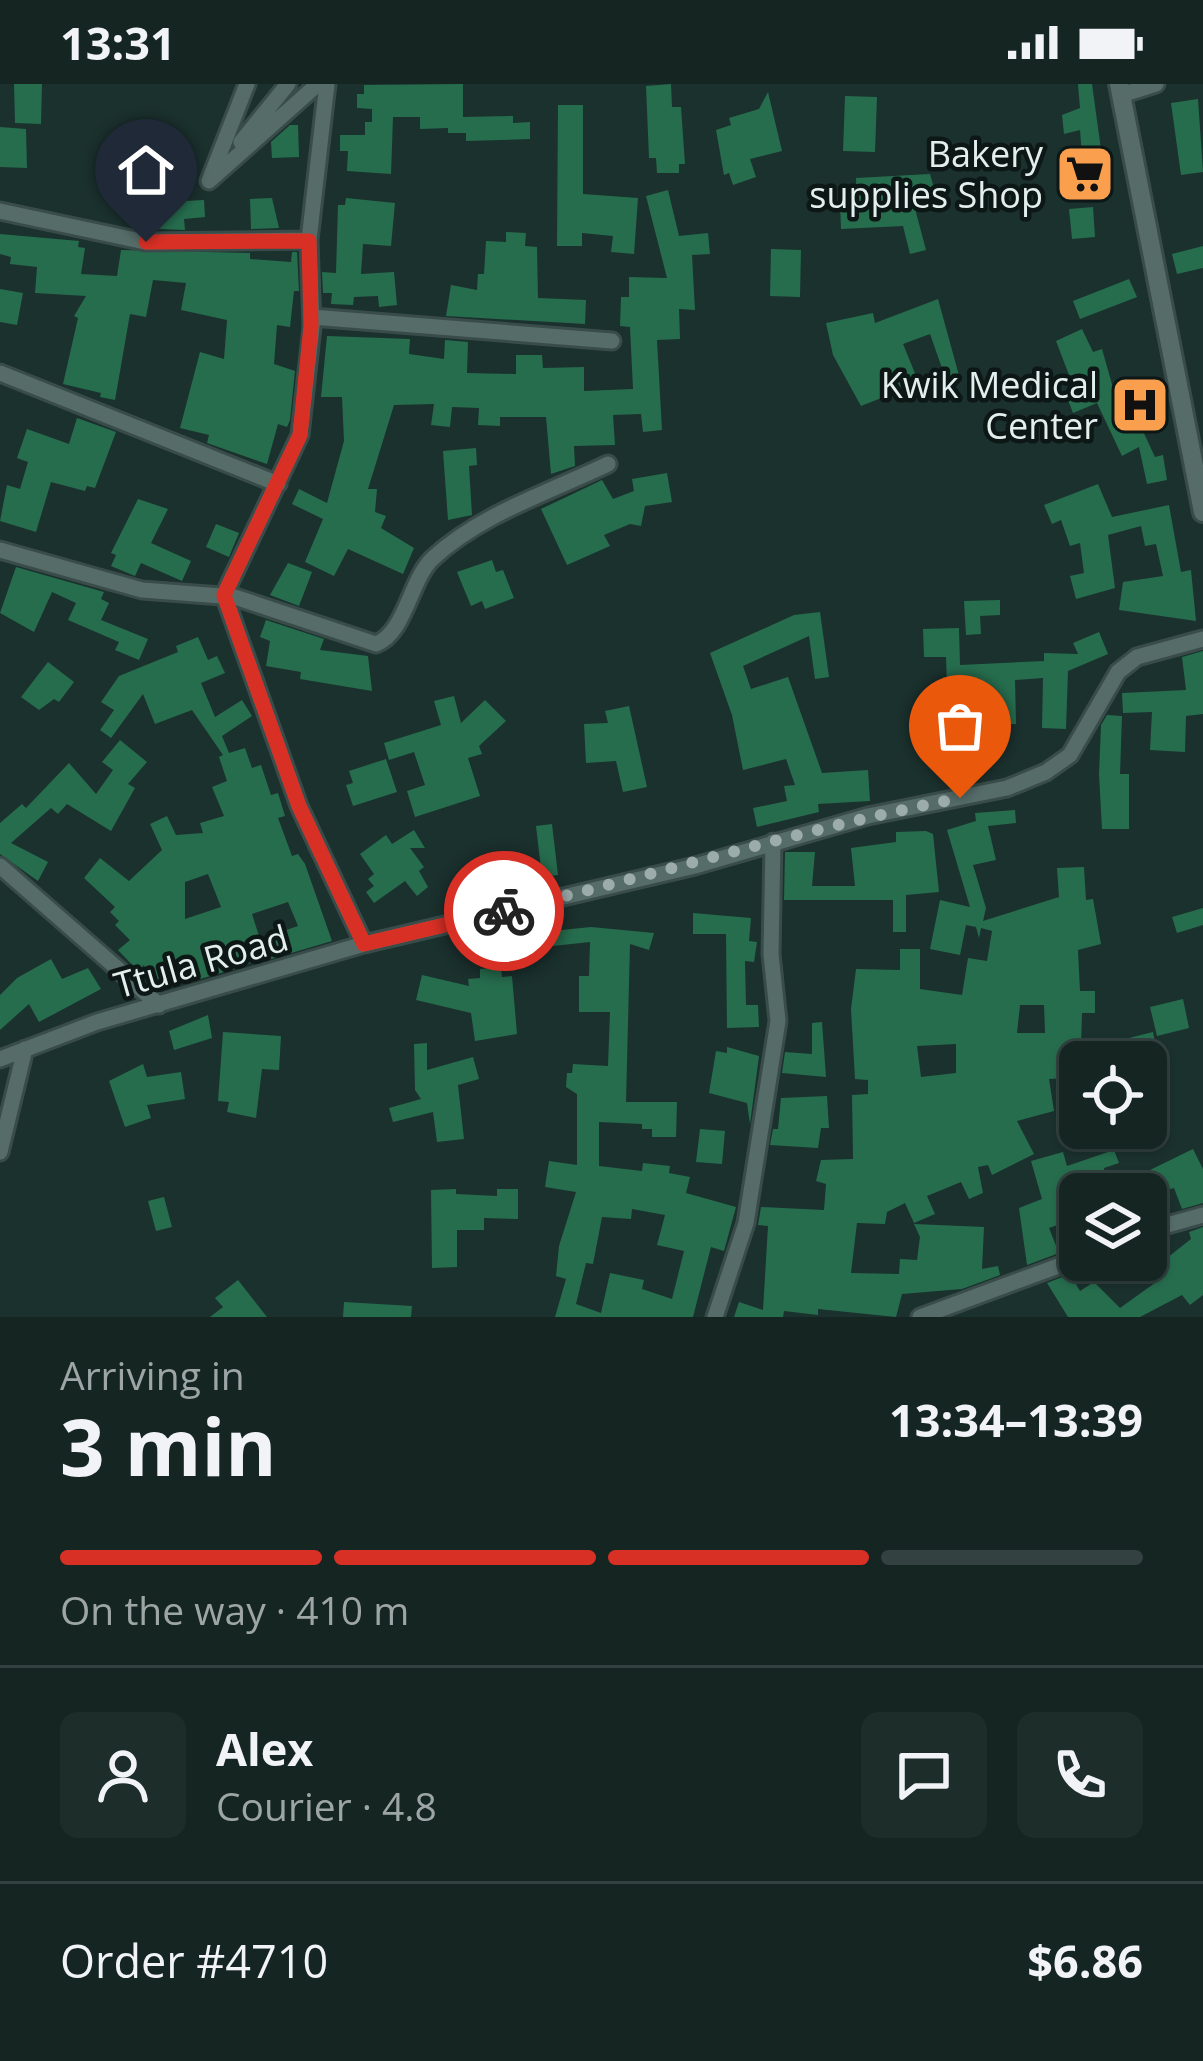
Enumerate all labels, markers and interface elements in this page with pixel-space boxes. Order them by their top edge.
text: 13:31 [60,12,176,73]
pin [95,119,197,242]
place label: Bakery supplies Shop [809,129,1044,219]
icon: home [113,137,179,203]
supermarket icon: Bakery supplies Shop [1054,143,1116,205]
place label: Kwik Medical Center [881,360,1098,450]
hospital icon: Kwik Medical Center [1109,374,1171,436]
pin [909,675,1011,798]
icon: bag [927,693,993,759]
courier [444,851,564,971]
icon: bike [471,878,537,944]
street label: Ttula Road [108,913,294,1009]
map controls [1059,1041,1167,1281]
button: locate [1059,1041,1167,1149]
button: layers [1059,1173,1167,1281]
text: Arriving in [60,1348,245,1401]
text: 13:34–13:39 [889,1389,1143,1450]
text: 3 min [60,1393,277,1499]
text: On the way · 410 m [60,1583,409,1636]
button: person [60,1712,186,1838]
button: chat [861,1712,987,1838]
button: phone [1017,1712,1143,1838]
text: Alex [216,1718,313,1779]
text: Courier · 4.8 [216,1779,437,1832]
text: Order #4710 [60,1930,328,1991]
text: $6.86 [1027,1930,1143,1991]

